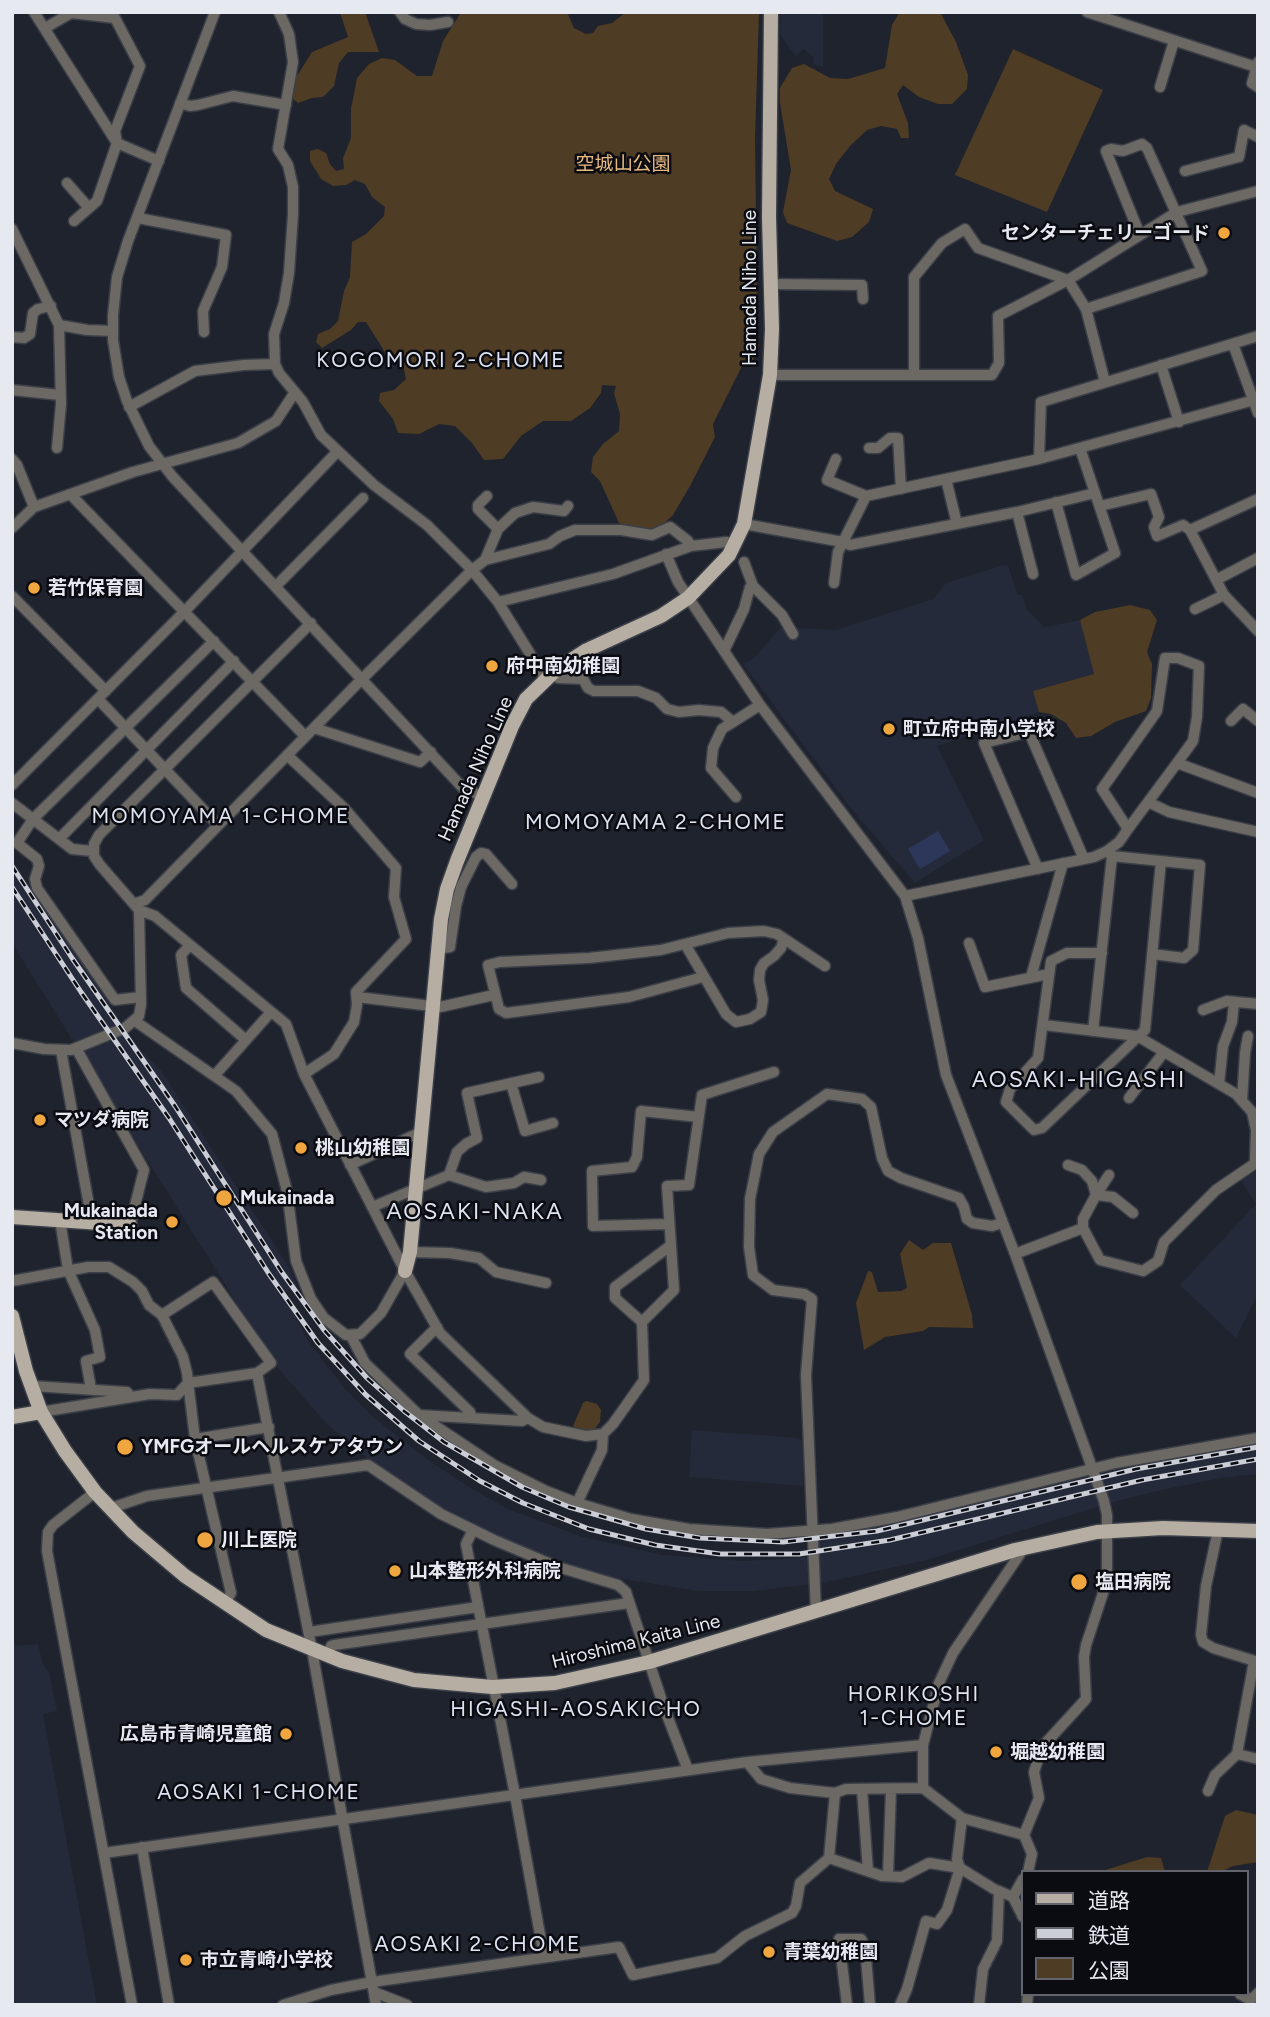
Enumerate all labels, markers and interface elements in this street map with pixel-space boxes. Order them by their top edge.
park label: 空城山公園 [576,153,670,175]
street label: Hamada Niho Line [739,210,761,366]
place label: センターチェリーゴード [1001,222,1210,244]
marker: センターチェリーゴード [1216,225,1232,241]
district label: KOGOMORI 2-CHOME [318,348,564,374]
place label: 若竹保育園 [48,577,143,599]
marker: 若竹保育園 [26,580,42,596]
place label: 府中南幼稚園 [506,655,620,677]
marker: 府中南幼稚園 [484,658,500,674]
street label: Hamada Niho Line [434,693,518,845]
place label: 町立府中南小学校 [903,718,1055,740]
marker: 町立府中南小学校 [881,721,897,737]
district label: MOMOYAMA 1-CHOME [94,804,348,830]
district label: MOMOYAMA 2-CHOME [527,810,785,836]
district label: AOSAKI-HIGASHI [974,1066,1184,1094]
place label: マツダ病院 [54,1109,149,1131]
marker: マツダ病院 [32,1112,48,1128]
place label: 桃山幼稚園 [315,1137,410,1159]
marker: 桃山幼稚園 [293,1140,309,1156]
place label: Mukainada [240,1187,334,1209]
marker: Mukainada [214,1188,234,1208]
district label: AOSAKI-NAKA [388,1198,562,1226]
place label: Mukainada Station [64,1200,158,1244]
marker: Mukainada Station [164,1214,180,1230]
place label: YMFGオールヘルスケアタウン [141,1436,403,1458]
marker: YMFGオールヘルスケアタウン [115,1437,135,1457]
place label: 川上医院 [221,1529,297,1551]
marker: 川上医院 [195,1530,215,1550]
place label: 山本整形外科病院 [409,1560,561,1582]
marker: 山本整形外科病院 [387,1563,403,1579]
place label: 塩田病院 [1095,1571,1171,1593]
marker: 塩田病院 [1069,1572,1089,1592]
street label: Hiroshima Kaita Line [549,1610,723,1674]
district label: HORIKOSHI 1-CHOME [849,1682,979,1732]
district label: HIGASHI-AOSAKICHO [452,1697,700,1723]
place label: 広島市青崎児童館 [120,1723,272,1745]
marker: 広島市青崎児童館 [278,1726,294,1742]
place label: 堀越幼稚園 [1010,1741,1105,1763]
marker: 堀越幼稚園 [988,1744,1004,1760]
district label: AOSAKI 1-CHOME [159,1780,359,1806]
legend [1021,1870,1249,1996]
text: 道路 [1088,1888,1130,1913]
text: 鉄道 [1088,1923,1130,1948]
district label: AOSAKI 2-CHOME [376,1932,580,1958]
place label: 青葉幼稚園 [783,1941,878,1963]
marker: 青葉幼稚園 [761,1944,777,1960]
place label: 市立青崎小学校 [200,1949,333,1971]
marker: 市立青崎小学校 [178,1952,194,1968]
text: 公園 [1088,1958,1130,1983]

